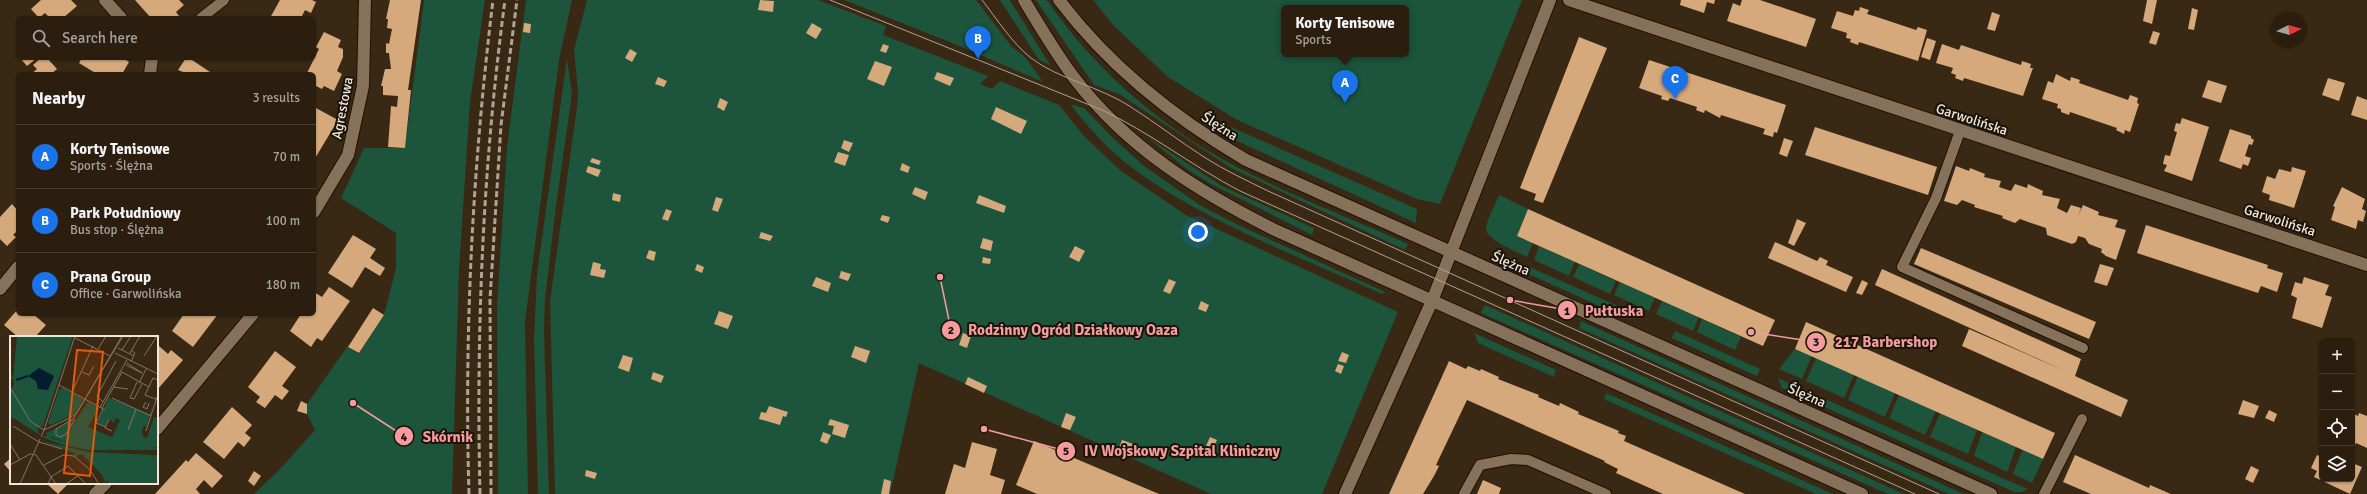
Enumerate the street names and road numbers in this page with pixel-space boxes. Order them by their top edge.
street label: Agrestowa [328,76,357,141]
street label: Garwolińska [1934,100,2010,139]
street label: Ślężna [1198,108,1241,144]
street label: Garwolińska [2242,201,2318,240]
street label: Ślężna [1489,248,1532,279]
street label: Ślężna [1785,380,1828,411]

